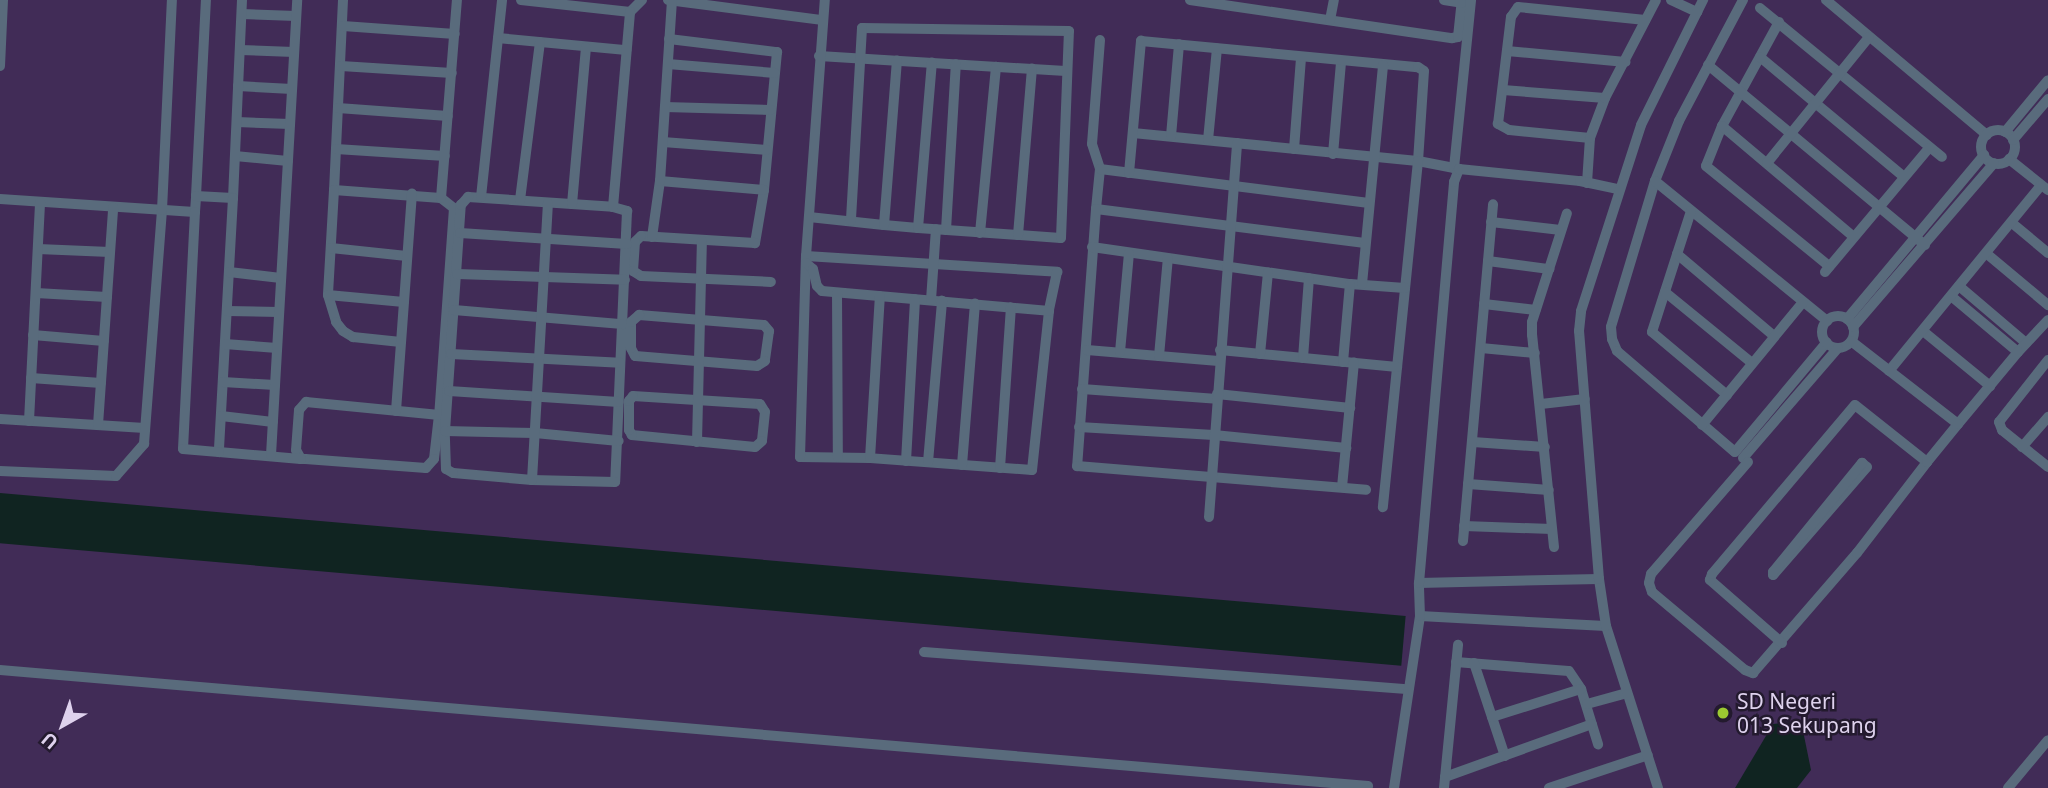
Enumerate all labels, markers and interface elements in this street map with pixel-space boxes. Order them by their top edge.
place label: SD Negeri 013 Sekupang [1737,688,1877,738]
north arrow [28,690,98,760]
marker: SD Negeri 013 Sekupang [1715,705,1731,721]
text: U [36,727,63,756]

